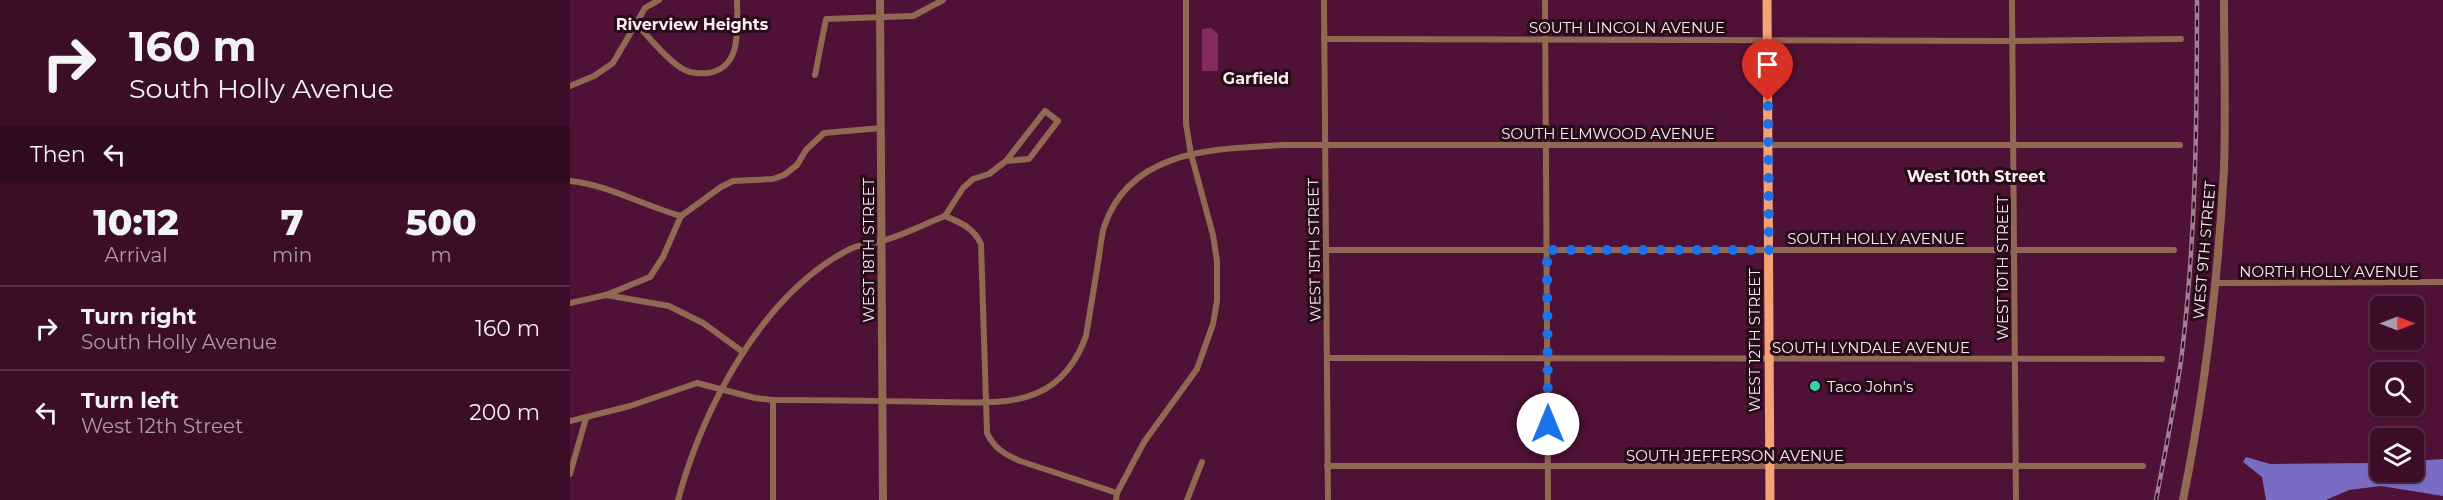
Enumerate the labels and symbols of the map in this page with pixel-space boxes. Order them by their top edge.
district label: Riverview Heights [616,15,769,34]
street label: SOUTH LINCOLN AVENUE [1529,18,1725,37]
pin [1742,39,1793,101]
district label: Garfield [1223,69,1289,88]
street label: SOUTH ELMWOOD AVENUE [1501,124,1715,143]
district label: West 10th Street [1907,167,2045,186]
street label: WEST 18TH STREET [859,177,878,322]
street label: WEST 15TH STREET [1303,178,1325,322]
street label: WEST 9TH STREET [2188,180,2220,320]
street label: WEST 10TH STREET [1993,195,2012,341]
street label: SOUTH HOLLY AVENUE [1787,229,1965,248]
street label: NORTH HOLLY AVENUE [2239,262,2419,281]
street label: WEST 12TH STREET [1745,268,1764,412]
north arrow [2370,296,2424,350]
street label: SOUTH LYNDALE AVENUE [1772,338,1970,357]
place label: Taco John's [1827,377,1913,396]
marker: Taco John's [1808,379,1822,393]
position arrow [1516,392,1580,456]
street label: SOUTH JEFFERSON AVENUE [1626,446,1844,465]

